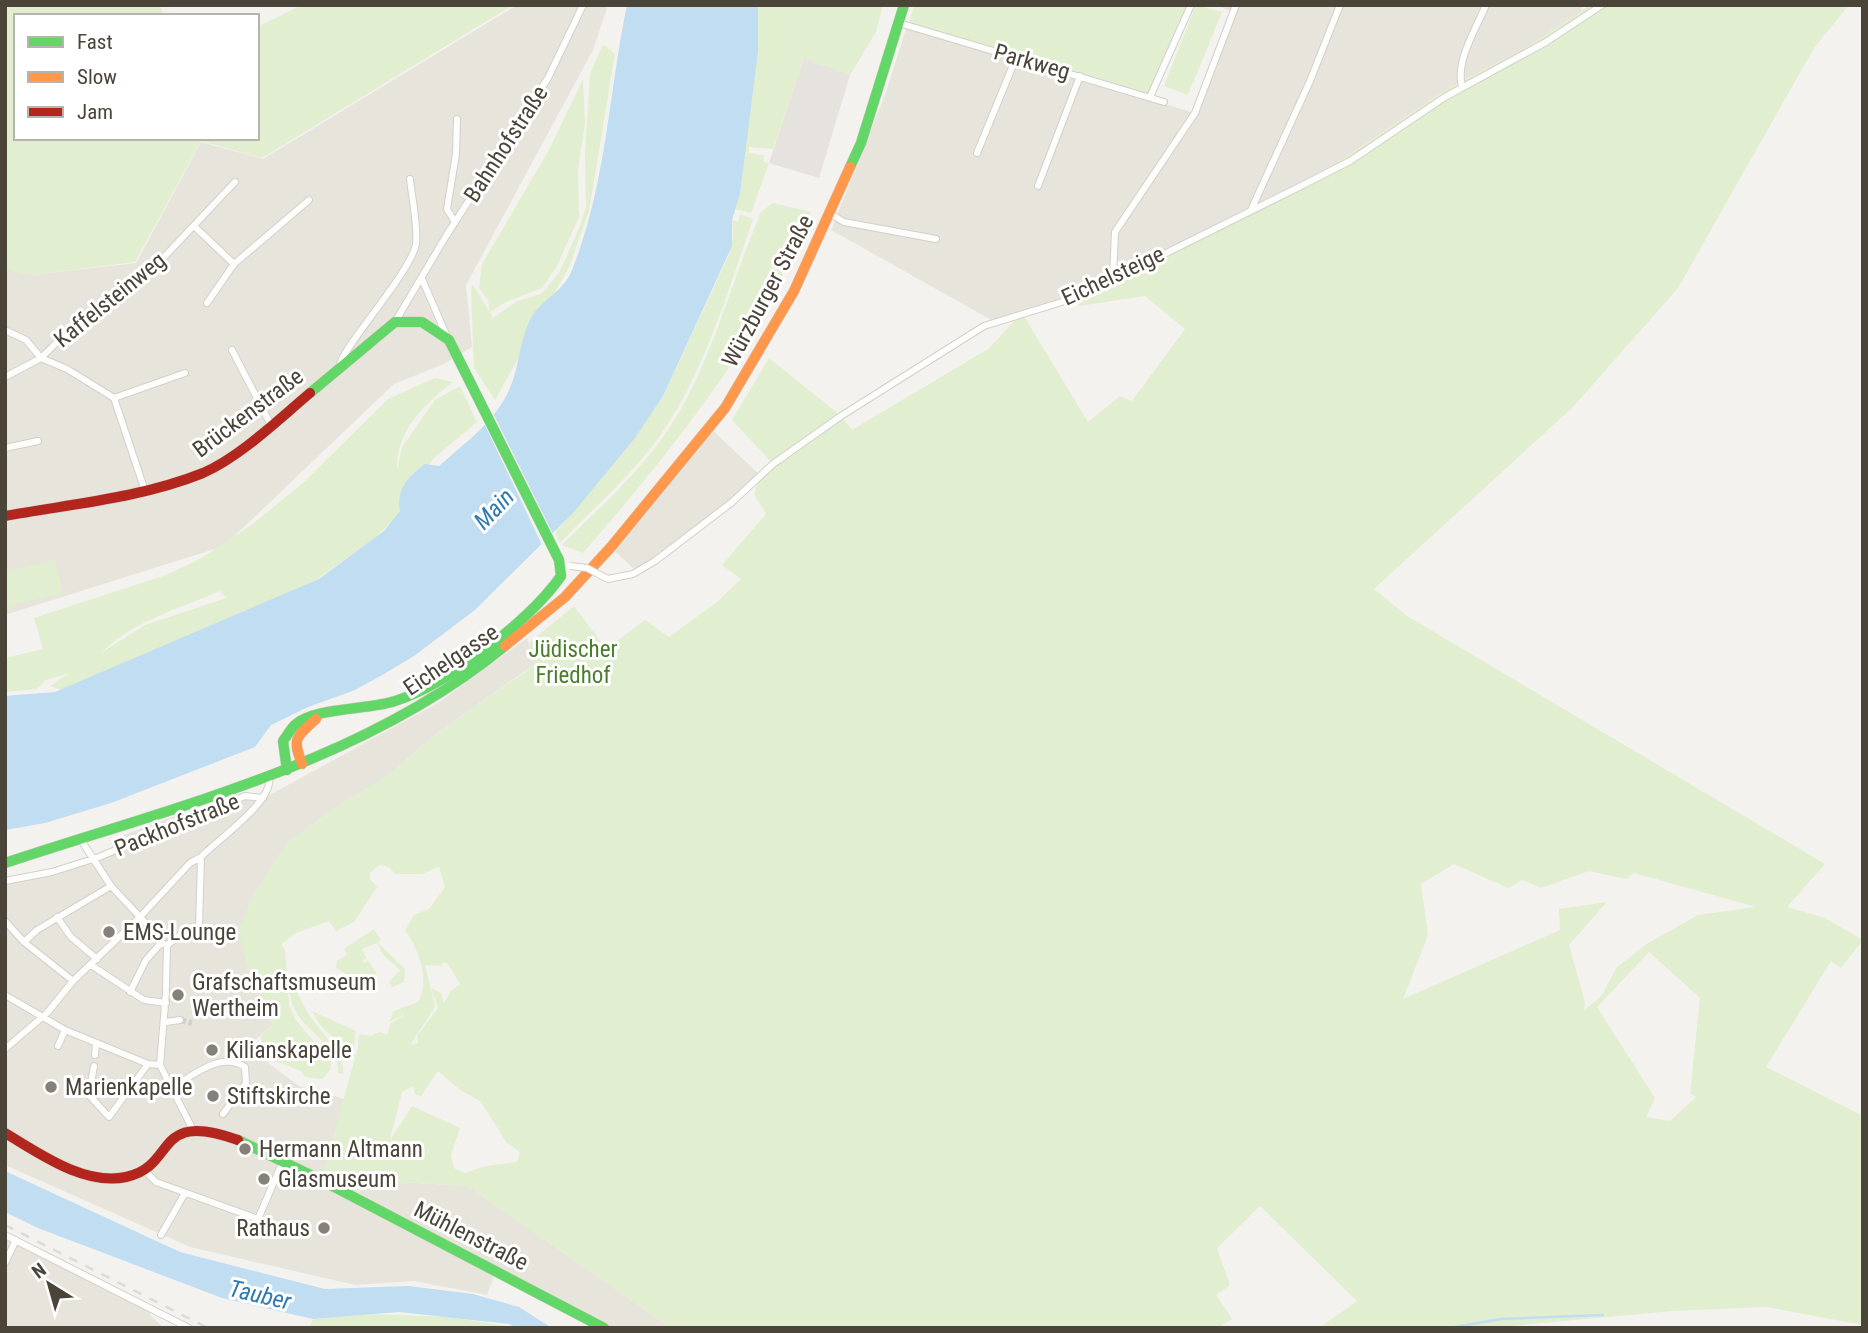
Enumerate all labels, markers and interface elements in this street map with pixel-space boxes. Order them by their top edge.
legend [14,14,259,140]
text: Fast [77,30,113,54]
street label: Parkweg [991,38,1073,86]
text: Slow [77,65,117,89]
street label: Bahnhofstraße [458,81,554,207]
text: Jam [77,100,113,124]
street label: Würzburger Straße [717,210,819,372]
street label: Eichelsteige [1057,241,1169,311]
street label: Kaffelsteinweg [49,247,171,353]
street label: Brückenstraße [188,363,308,463]
water label: Main [468,483,520,535]
street label: Eichelgasse [398,618,504,702]
park label: Jüdischer Friedhof [529,636,617,689]
street label: Packhofstraße [111,788,243,862]
place label: EMS-Lounge [123,919,236,946]
marker: EMS-Lounge [101,924,117,940]
place label: Grafschaftsmuseum Wertheim [192,969,376,1022]
marker: Grafschaftsmuseum Wertheim [170,987,186,1003]
place label: Kilianskapelle [226,1037,352,1064]
marker: Kilianskapelle [204,1042,220,1058]
place label: Marienkapelle [65,1074,192,1101]
marker: Marienkapelle [43,1079,59,1095]
place label: Stiftskirche [227,1083,331,1110]
marker: Stiftskirche [205,1088,221,1104]
place label: Hermann Altmann [259,1136,423,1163]
marker: Hermann Altmann [237,1141,253,1157]
place label: Glasmuseum [278,1166,397,1193]
marker: Glasmuseum [256,1171,272,1187]
street label: Mühlenstraße [409,1196,533,1276]
place label: Rathaus [236,1215,310,1242]
marker: Rathaus [316,1220,332,1236]
north arrow [14,1249,84,1319]
text: N [28,1258,51,1284]
water label: Tauber [226,1274,295,1316]

